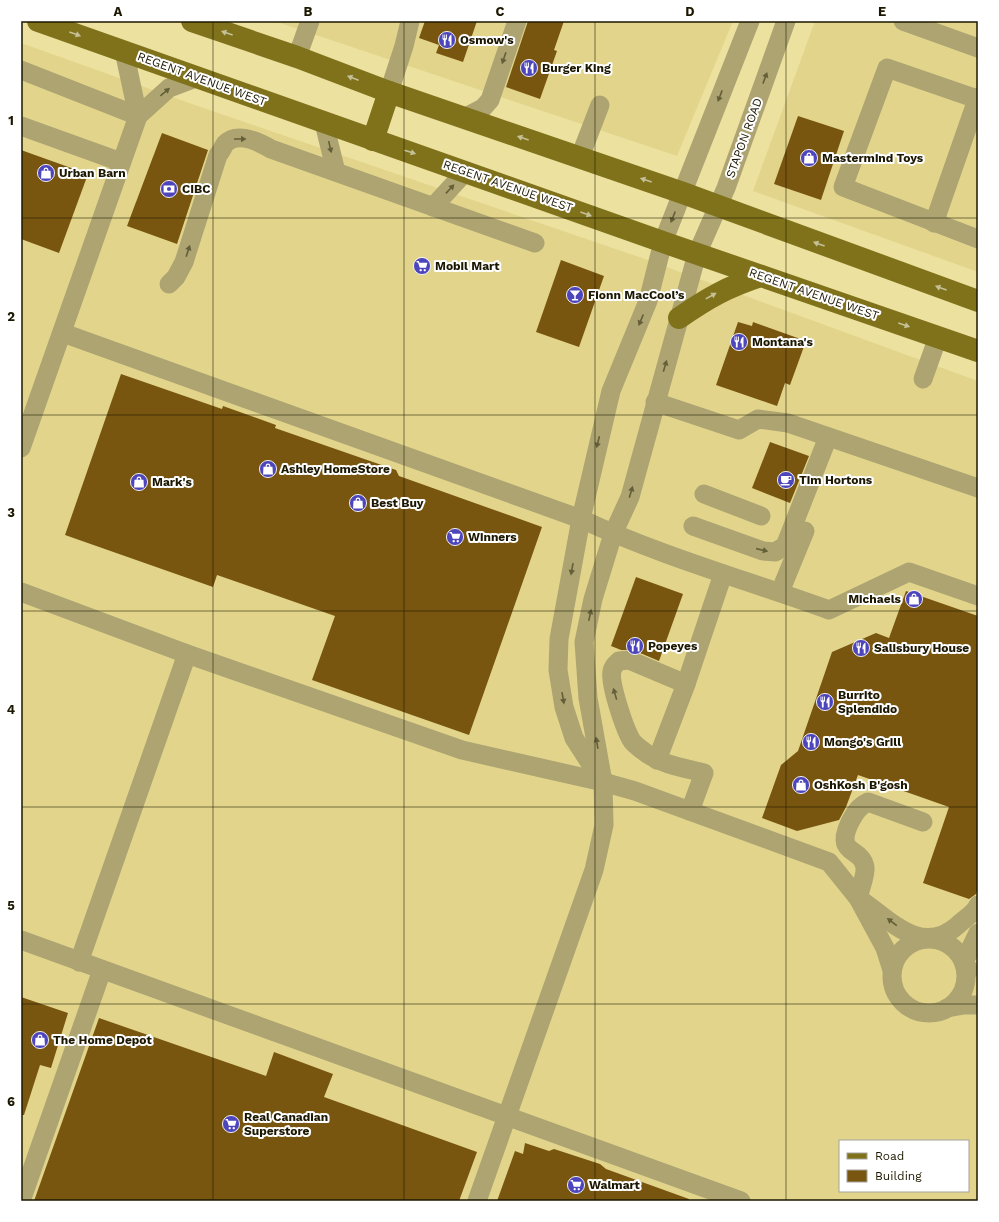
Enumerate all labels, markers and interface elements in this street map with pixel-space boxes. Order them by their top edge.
text: A [114,4,123,19]
text: B [304,4,313,19]
text: C [496,4,505,19]
text: D [685,4,695,19]
text: E [878,4,886,19]
one-way arrow [220,30,232,36]
restaurant icon: Osmow's [437,30,457,50]
one-way arrow [69,31,81,37]
place label: Osmow's [460,33,514,47]
street label: REGENT AVENUE WEST [136,49,268,109]
one-way arrow [501,52,507,64]
restaurant icon: Burger King [519,58,539,78]
place label: Burger King [542,61,611,75]
one-way arrow [763,72,769,84]
one-way arrow [346,74,358,80]
one-way arrow [160,88,171,97]
one-way arrow [717,91,723,103]
street label: STAPON ROAD [723,96,765,180]
text: 1 [8,113,14,128]
one-way arrow [517,135,529,141]
one-way arrow [234,136,247,142]
one-way arrow [328,141,334,154]
shop icon: Mastermind Toys [799,148,819,168]
one-way arrow [404,150,416,156]
place label: Mastermind Toys [822,151,924,165]
street label: REGENT AVENUE WEST [441,157,575,215]
shop icon: Urban Barn [36,163,56,183]
place label: Urban Barn [59,166,126,180]
one-way arrow [639,177,651,183]
bank icon: CIBC [159,179,179,199]
place label: CIBC [182,182,210,196]
one-way arrow [445,184,455,194]
one-way arrow [580,211,592,217]
one-way arrow [669,212,675,224]
one-way arrow [813,241,825,247]
one-way arrow [185,244,191,256]
supermarket icon: Mobil Mart [412,256,432,276]
place label: Mobil Mart [435,259,500,273]
street label: REGENT AVENUE WEST [747,265,881,323]
bar icon: Fionn MacCool’s [565,285,585,305]
one-way arrow [935,285,947,291]
place label: Fionn MacCool’s [588,288,685,302]
one-way arrow [705,293,717,300]
text: 2 [7,309,15,324]
one-way arrow [637,314,643,326]
one-way arrow [898,322,910,328]
restaurant icon: Montana's [729,332,749,352]
place label: Montana's [752,335,813,349]
one-way arrow [662,360,668,372]
one-way arrow [594,436,600,448]
shop icon: Ashley HomeStore [258,459,278,479]
place label: Ashley HomeStore [281,462,390,476]
cafe icon: Tim Hortons [776,470,796,490]
shop icon: Mark's [129,472,149,492]
place label: Tim Hortons [799,473,873,487]
place label: Mark's [152,475,192,489]
one-way arrow [628,486,634,498]
shop icon: Best Buy [348,493,368,513]
place label: Best Buy [371,496,424,510]
text: 3 [7,505,15,520]
supermarket icon: Winners [445,527,465,547]
place label: Winners [468,530,517,544]
one-way arrow [756,548,769,554]
one-way arrow [569,563,575,575]
shop icon: Michaels [904,589,924,609]
place label: Michaels [848,592,902,606]
one-way arrow [587,609,593,621]
restaurant icon: Popeyes [625,636,645,656]
restaurant icon: Salisbury House [851,638,871,658]
place label: Popeyes [648,639,698,653]
place label: Salisbury House [874,641,969,655]
one-way arrow [612,688,618,700]
place label: Burrito Splendido [838,688,897,716]
one-way arrow [560,692,566,704]
restaurant icon: Burrito Splendido [815,692,835,712]
text: 4 [7,702,16,717]
restaurant icon: Mongo's Grill [801,732,821,752]
place label: Mongo's Grill [824,735,901,749]
one-way arrow [594,737,600,749]
shop icon: OshKosh B'gosh [791,775,811,795]
place label: OshKosh B'gosh [814,778,908,792]
text: 5 [7,898,15,913]
one-way arrow [886,918,897,926]
shop icon: The Home Depot [30,1030,50,1050]
place label: The Home Depot [53,1033,153,1047]
text: 6 [7,1094,15,1109]
place label: Real Canadian Superstore [244,1110,328,1138]
supermarket icon: Real Canadian Superstore [221,1114,241,1134]
legend [839,1140,969,1192]
text: Road [875,1149,904,1163]
text: Building [875,1169,922,1183]
supermarket icon: Walmart [566,1175,586,1195]
place label: Walmart [589,1178,641,1192]

